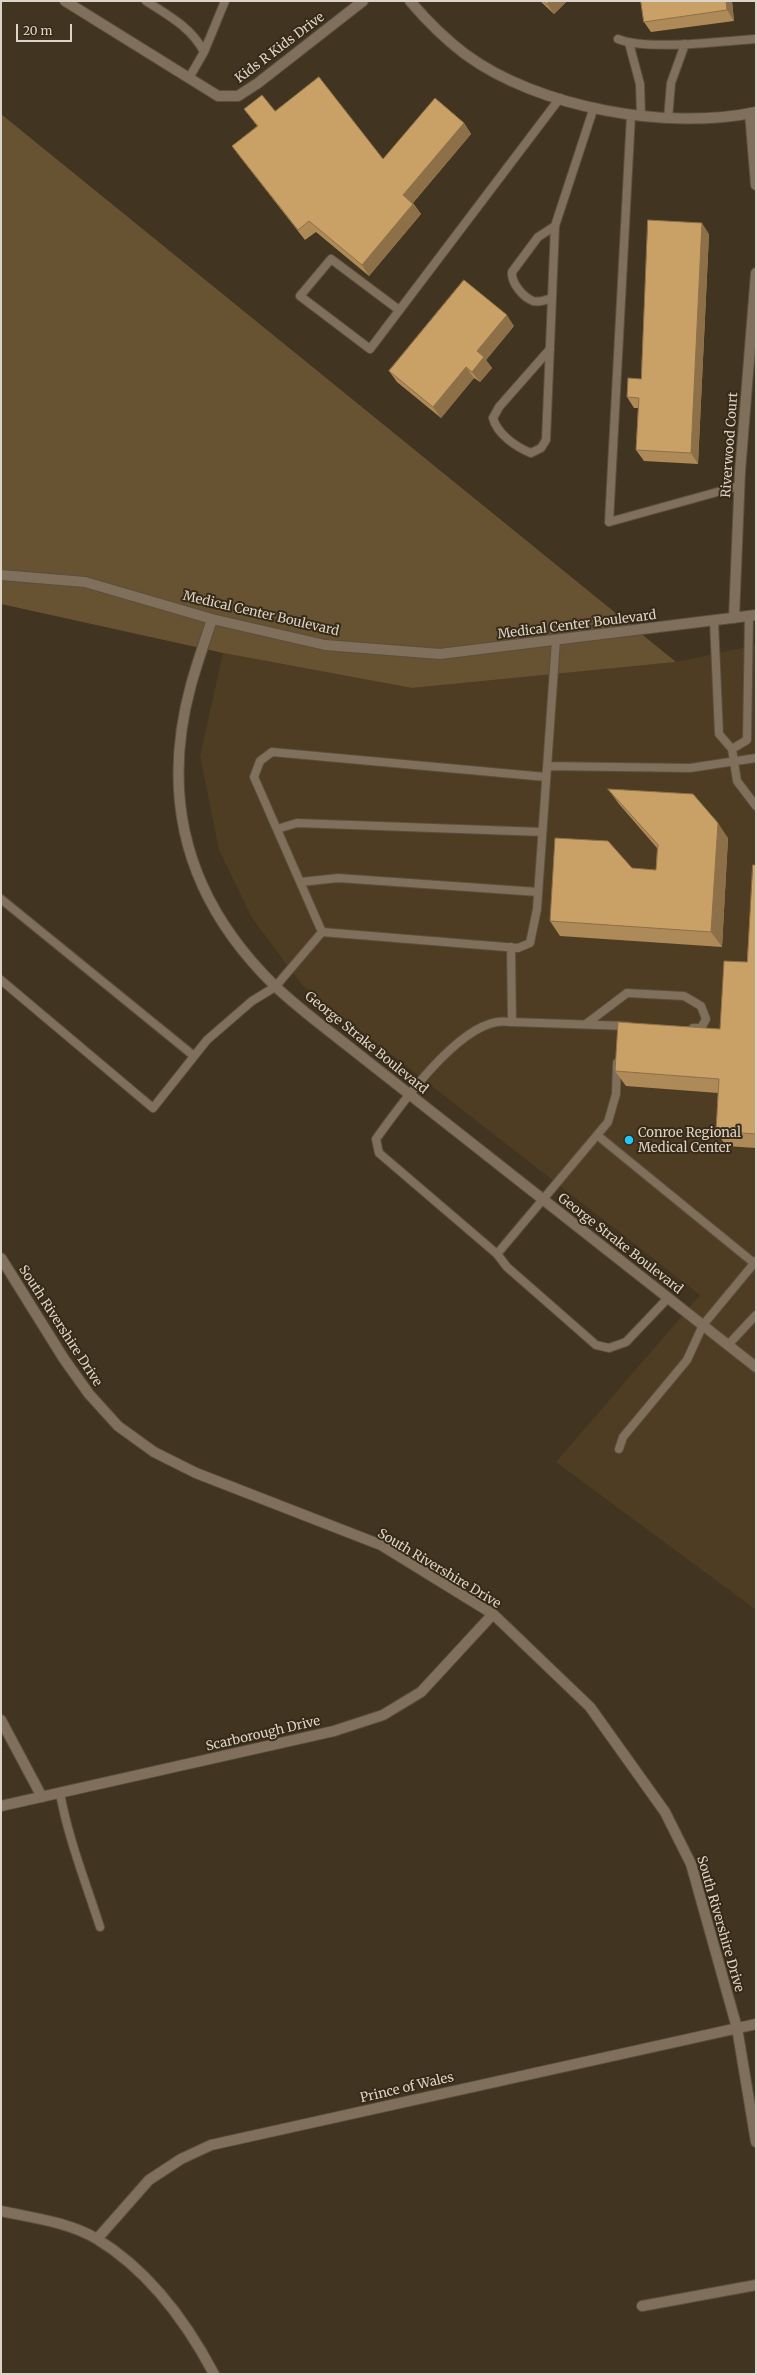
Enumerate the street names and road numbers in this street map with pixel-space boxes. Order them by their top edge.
street label: Kids R Kids Drive [232,9,328,87]
street label: Riverwood Court [719,392,741,498]
street label: Medical Center Boulevard [181,588,341,640]
street label: Medical Center Boulevard [497,608,657,642]
street label: George Strake Boulevard [301,989,431,1097]
street label: George Strake Boulevard [555,1190,685,1298]
street label: South Rivershire Drive [15,1263,105,1389]
street label: South Rivershire Drive [375,1526,503,1612]
street label: Scarborough Drive [204,1713,322,1755]
street label: South Rivershire Drive [693,1854,747,1994]
street label: Prince of Wales [359,2070,455,2106]

